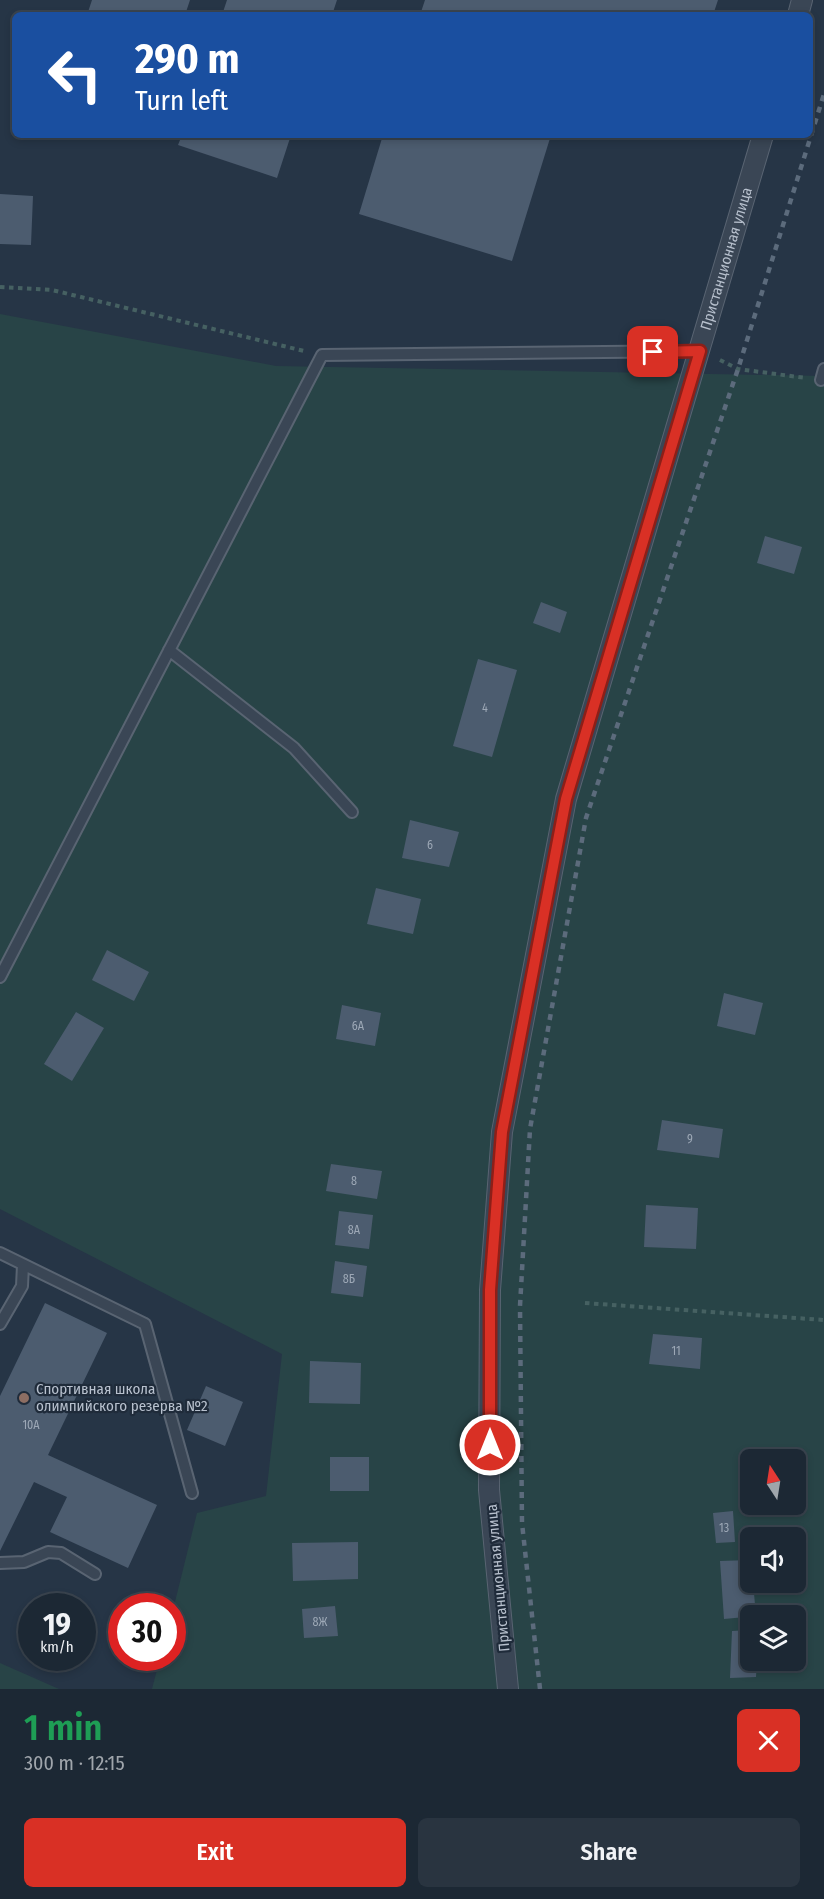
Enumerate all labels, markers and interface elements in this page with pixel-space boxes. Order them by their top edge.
text: 290 m [135,34,240,84]
icon: left [36,36,114,114]
text: Turn left [135,85,228,117]
street label: Пристанционная улица [697,185,756,332]
pin [627,326,678,377]
icon: arrive [636,335,669,368]
house number: 4 [482,701,488,715]
house number: 6 [427,838,433,852]
house number: 6А [352,1019,365,1033]
house number: 9 [687,1132,693,1146]
house number: 8 [351,1174,357,1188]
house number: 8А [348,1223,361,1237]
house number: 8Б [343,1272,355,1286]
house number: 11 [671,1344,681,1358]
place label: Спортивная школа олимпийского резерва №2 [36,1380,208,1415]
marker: Спортивная школа олимпийского резерва №2 [17,1391,31,1405]
position arrow [458,1413,522,1477]
house number: 10А [22,1418,40,1432]
north arrow [740,1449,806,1515]
map controls [740,1449,806,1671]
street label: Пристанционная улица [483,1503,513,1653]
house number: 13 [719,1521,729,1535]
button: sound [740,1527,806,1593]
speed limit sign: 30 [108,1593,186,1671]
button: layers [740,1605,806,1671]
text: 19 [43,1607,71,1643]
house number: 8Ж [313,1615,327,1629]
text: km/h [40,1638,74,1656]
text: 1 min [24,1706,102,1750]
button: close [737,1709,800,1772]
text: 300 m · 12:15 [24,1751,125,1775]
button: Exit [24,1818,406,1887]
button: Share [418,1818,800,1887]

